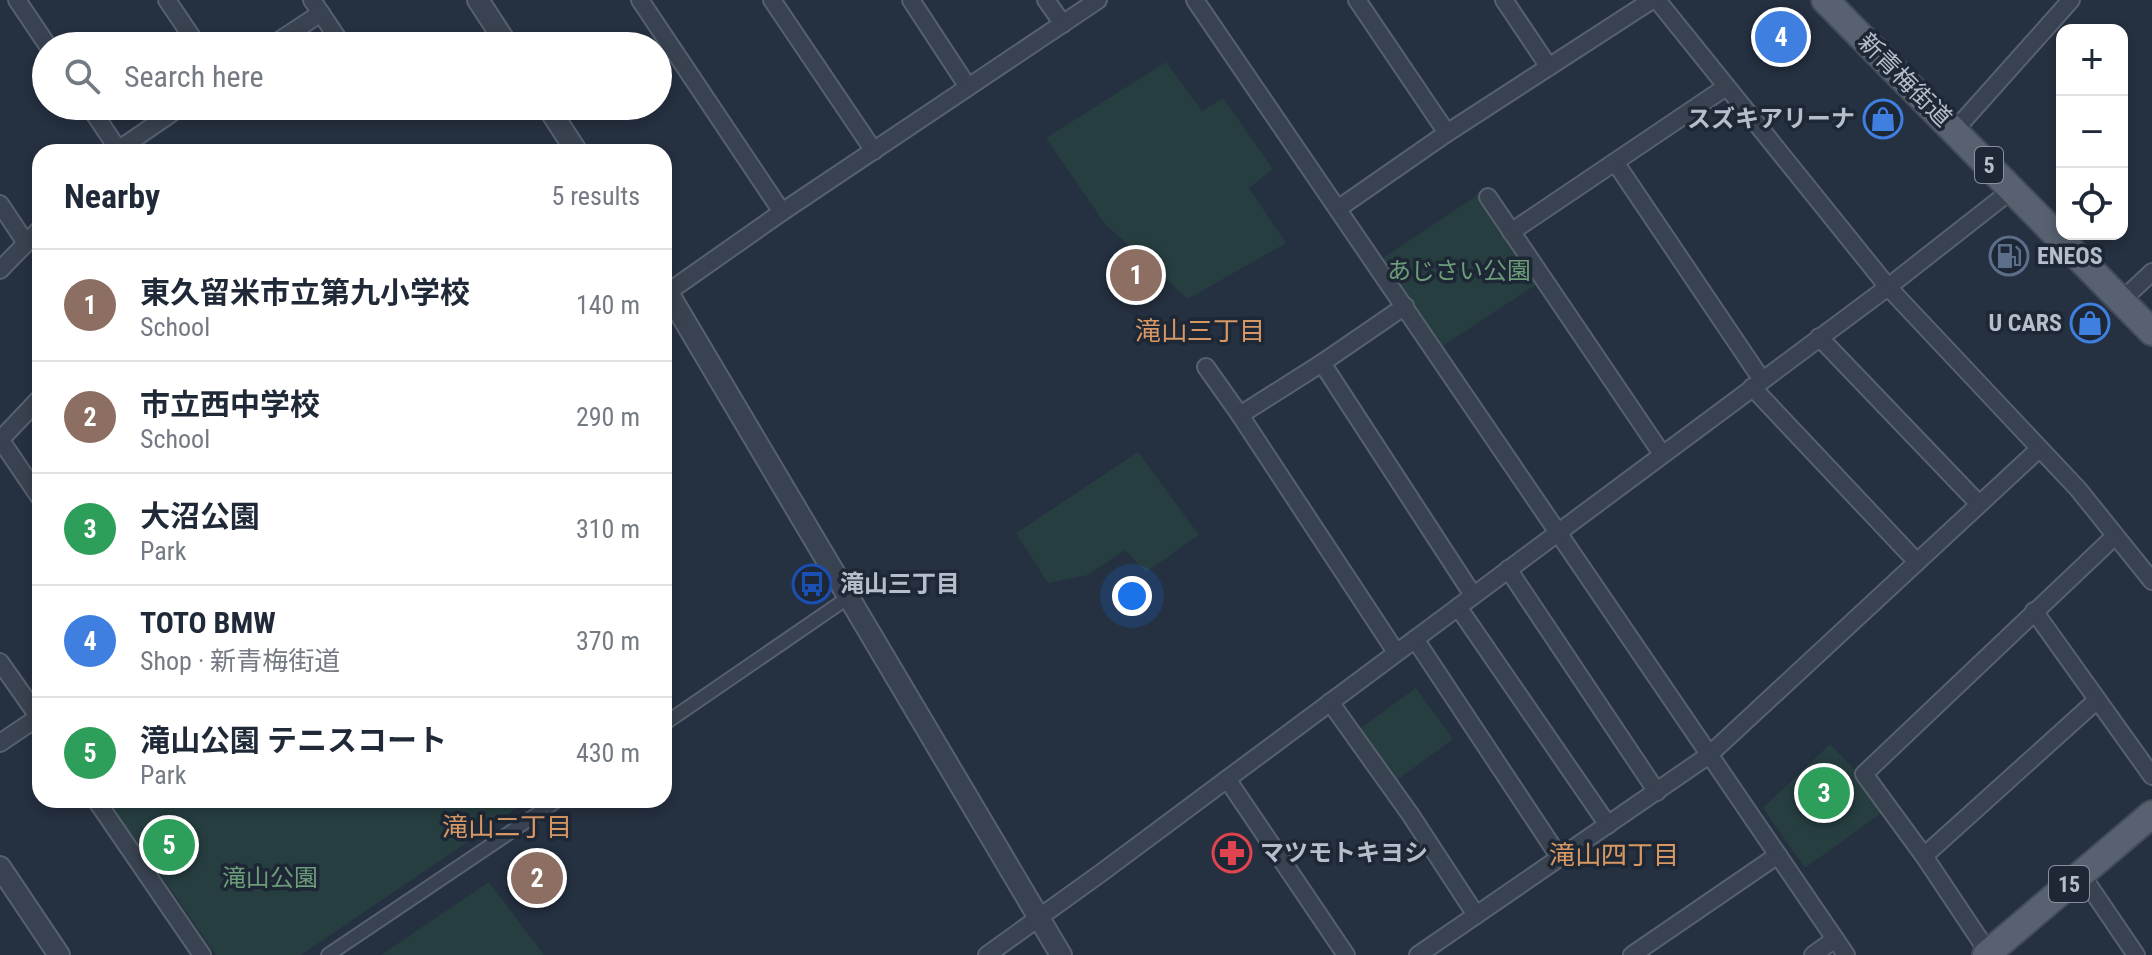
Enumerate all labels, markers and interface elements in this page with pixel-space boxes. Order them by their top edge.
pin: 4 [1755,7,1807,67]
map controls [2056,24,2128,240]
button: + [2056,24,2128,96]
street label: 新青梅街道 [1853,28,1957,132]
search box [32,32,672,120]
icon: search [60,54,104,98]
text: Search here [124,59,264,94]
button: − [2056,96,2128,168]
shop icon: スズキアリーナ [1862,98,1904,140]
place label: スズキアリーナ [1687,105,1855,133]
road number: 5 [1975,147,2003,183]
button: locate [2056,168,2128,240]
text: Nearby [64,176,160,216]
text: 5 results [551,181,640,211]
fuel station icon: ENEOS [1988,235,2030,277]
place label: ENEOS [2037,242,2103,270]
pin: 1 [1110,245,1162,305]
park label: あじさい公園 [1387,257,1531,285]
text: 東久留米市立第九小学校 [140,275,470,310]
text: 1 [83,290,97,320]
text: 140 m [576,290,640,320]
shop icon: U CARS [2069,302,2111,344]
place label: U CARS [1989,309,2062,337]
text: School [140,312,210,342]
district label: 滝山三丁目 [1135,316,1265,346]
text: 市立西中学校 [140,387,320,422]
text: 2 [83,402,97,432]
text: 290 m [576,402,640,432]
text: School [140,424,210,454]
text: 大沼公園 [140,499,260,534]
text: 3 [83,514,97,544]
text: 310 m [576,514,640,544]
text: Park [140,536,186,566]
bus stop icon: 滝山三丁目 [791,563,833,605]
place label: 滝山三丁目 [840,570,960,598]
your location [1112,576,1152,616]
text: TOTO BMW [140,605,276,640]
text: 4 [83,626,97,656]
text: 370 m [576,626,640,656]
text: Shop · 新青梅街道 [140,646,340,676]
text: 滝山公園 テニスコート [140,723,447,758]
text: 5 [83,738,97,768]
text: 430 m [576,738,640,768]
text: Park [140,760,186,790]
pin: 3 [1798,763,1850,823]
district label: 滝山二丁目 [442,812,572,842]
pin: 5 [143,815,195,875]
pharmacy icon: マツモトキヨシ [1211,832,1253,874]
place label: マツモトキヨシ [1260,839,1428,867]
district label: 滝山四丁目 [1549,840,1679,870]
pin: 2 [511,848,563,908]
park label: 滝山公園 [222,864,318,892]
road number: 15 [2049,866,2089,902]

